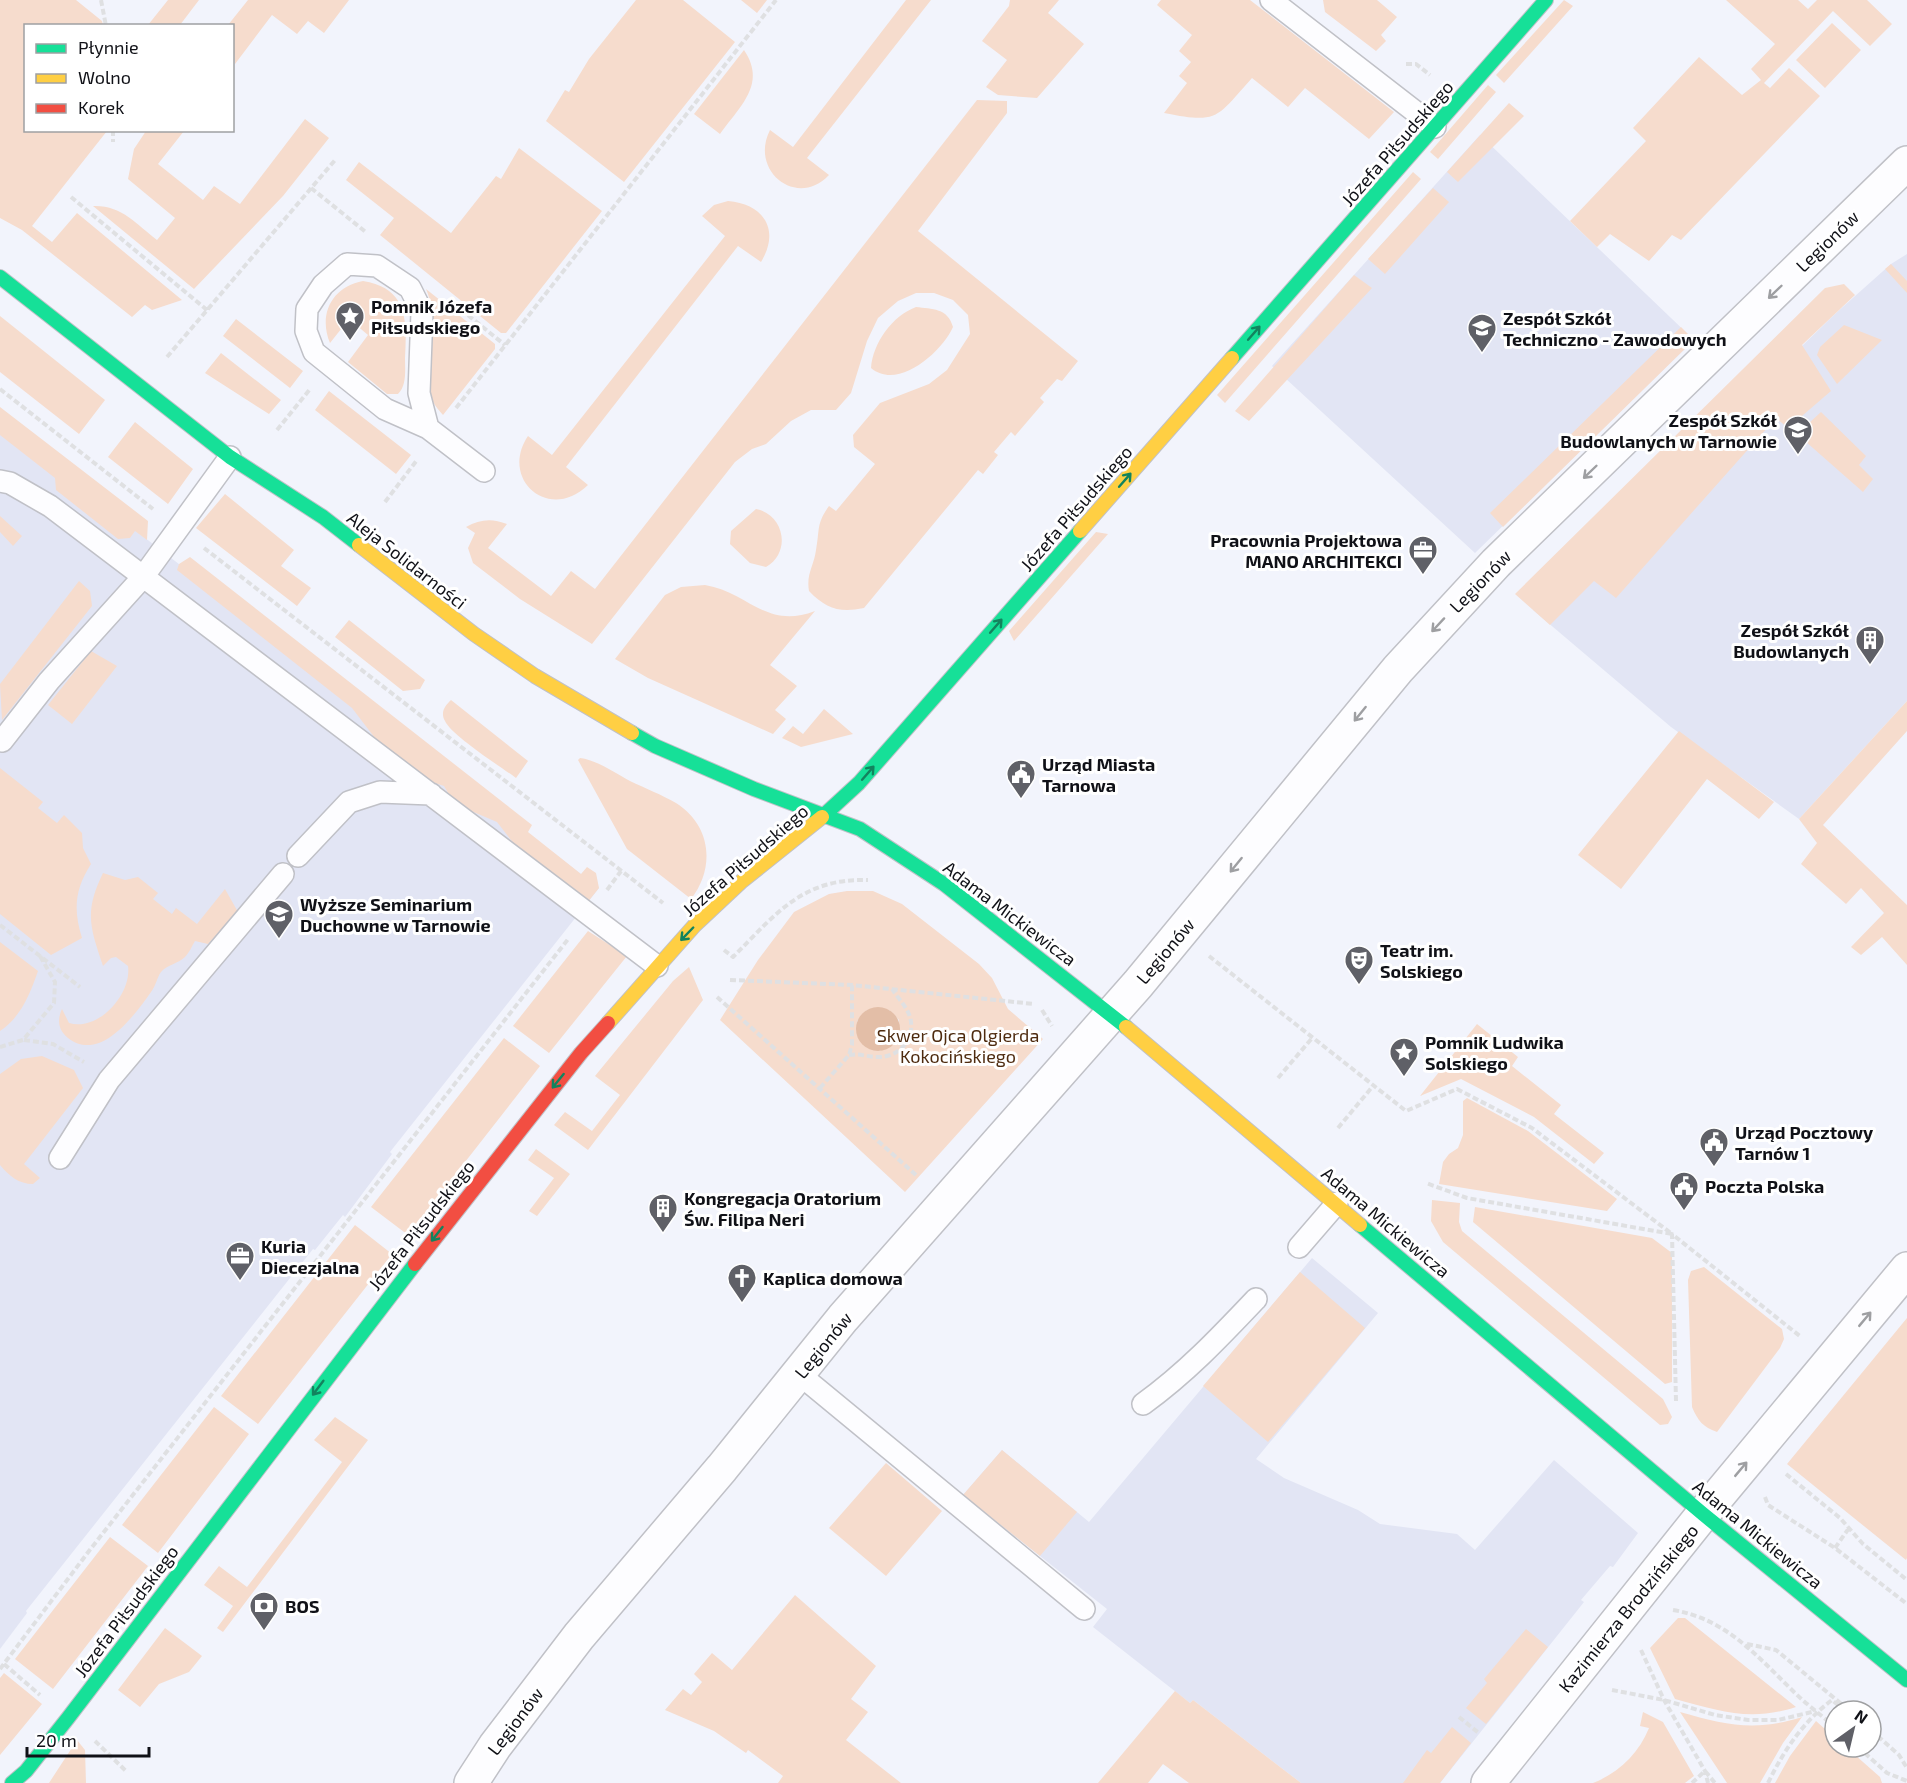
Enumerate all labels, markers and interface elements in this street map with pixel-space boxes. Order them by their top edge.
legend [24,24,234,132]
text: Płynnie [78,36,139,58]
text: Wolno [78,66,131,88]
street label: Józefa Piłsudskiego [1336,76,1458,210]
text: Korek [78,96,124,118]
street label: Legionów [1791,206,1863,276]
one-way arrow [1767,284,1782,299]
place label: Pomnik Józefa Piłsudskiego [371,295,492,338]
place icon: Pomnik Józefa Piłsudskiego [334,300,366,342]
place label: Zespół Szkół Techniczno - Zawodowych [1503,307,1726,350]
school or university icon: Zespół Szkół Techniczno - Zawodowych [1466,312,1498,354]
one-way arrow [1247,326,1261,341]
place label: Zespół Szkół Budowlanych w Tarnowie [1560,409,1778,452]
school or university icon: Zespół Szkół Budowlanych w Tarnowie [1782,414,1814,456]
street label: Józefa Piłsudskiego [1015,441,1137,575]
one-way arrow [1582,464,1597,479]
one-way arrow [1118,473,1132,488]
street label: Aleja Solidarności [343,507,471,613]
place label: Pracownia Projektowa MANO ARCHITEKCI [1210,529,1402,572]
office icon: Pracownia Projektowa MANO ARCHITEKCI [1407,534,1439,576]
street label: Legionów [1445,545,1515,617]
one-way arrow [1431,618,1445,633]
one-way arrow [989,619,1003,634]
place label: Zespół Szkół Budowlanych [1733,619,1850,662]
building icon: Zespół Szkół Budowlanych [1854,624,1886,666]
one-way arrow [1354,706,1367,722]
place label: Urząd Miasta Tarnowa [1042,753,1155,796]
public building icon: Urząd Miasta Tarnowa [1005,758,1037,800]
one-way arrow [860,765,874,781]
street label: Józefa Piłsudskiego [678,799,812,921]
street label: Adama Mickiewicza [939,856,1081,970]
one-way arrow [1230,857,1243,873]
place label: Wyższe Seminarium Duchowne w Tarnowie [300,893,491,936]
school or university icon: Wyższe Seminarium Duchowne w Tarnowie [263,898,295,940]
street label: Legionów [1131,914,1199,988]
one-way arrow [679,927,694,942]
place label: Teatr im. Solskiego [1380,939,1463,982]
theatre icon: Teatr im. Solskiego [1343,944,1375,986]
park label: Skwer Ojca Olgierda Kokocińskiego [877,1024,1039,1067]
place label: Pomnik Ludwika Solskiego [1425,1031,1564,1074]
place icon: Pomnik Ludwika Solskiego [1388,1036,1420,1078]
one-way arrow [551,1073,565,1088]
place label: Urząd Pocztowy Tarnów 1 [1735,1121,1874,1164]
public building icon: Urząd Pocztowy Tarnów 1 [1698,1126,1730,1168]
street label: Józefa Piłsudskiego [363,1155,479,1295]
street label: Adama Mickiewicza [1317,1162,1455,1282]
public building icon: Poczta Polska [1668,1170,1700,1212]
place label: Poczta Polska [1705,1175,1824,1197]
place label: Kongregacja Oratorium Św. Filipa Neri [684,1187,881,1230]
building icon: Kongregacja Oratorium Św. Filipa Neri [647,1192,679,1234]
one-way arrow [431,1225,443,1241]
place label: Kuria Diecezjalna [261,1235,359,1278]
office icon: Kuria Diecezjalna [224,1240,256,1282]
church icon: Kaplica domowa [726,1262,758,1304]
place label: Kaplica domowa [763,1267,903,1289]
street label: Legionów [790,1307,857,1383]
one-way arrow [1858,1312,1872,1327]
one-way arrow [311,1380,324,1396]
one-way arrow [1734,1461,1747,1477]
street label: Adama Mickiewicza [1689,1475,1827,1593]
street label: Kazimierza Brodzińskiego [1553,1520,1703,1696]
street label: Józefa Piłsudskiego [69,1541,183,1681]
bank icon: BOS [248,1590,280,1632]
place label: BOS [285,1595,319,1617]
street label: Legionów [482,1683,548,1759]
north arrow [1823,1699,1883,1759]
text: N [1852,1705,1872,1727]
scale bar [27,1720,148,1758]
text: 20 m [36,1729,77,1751]

